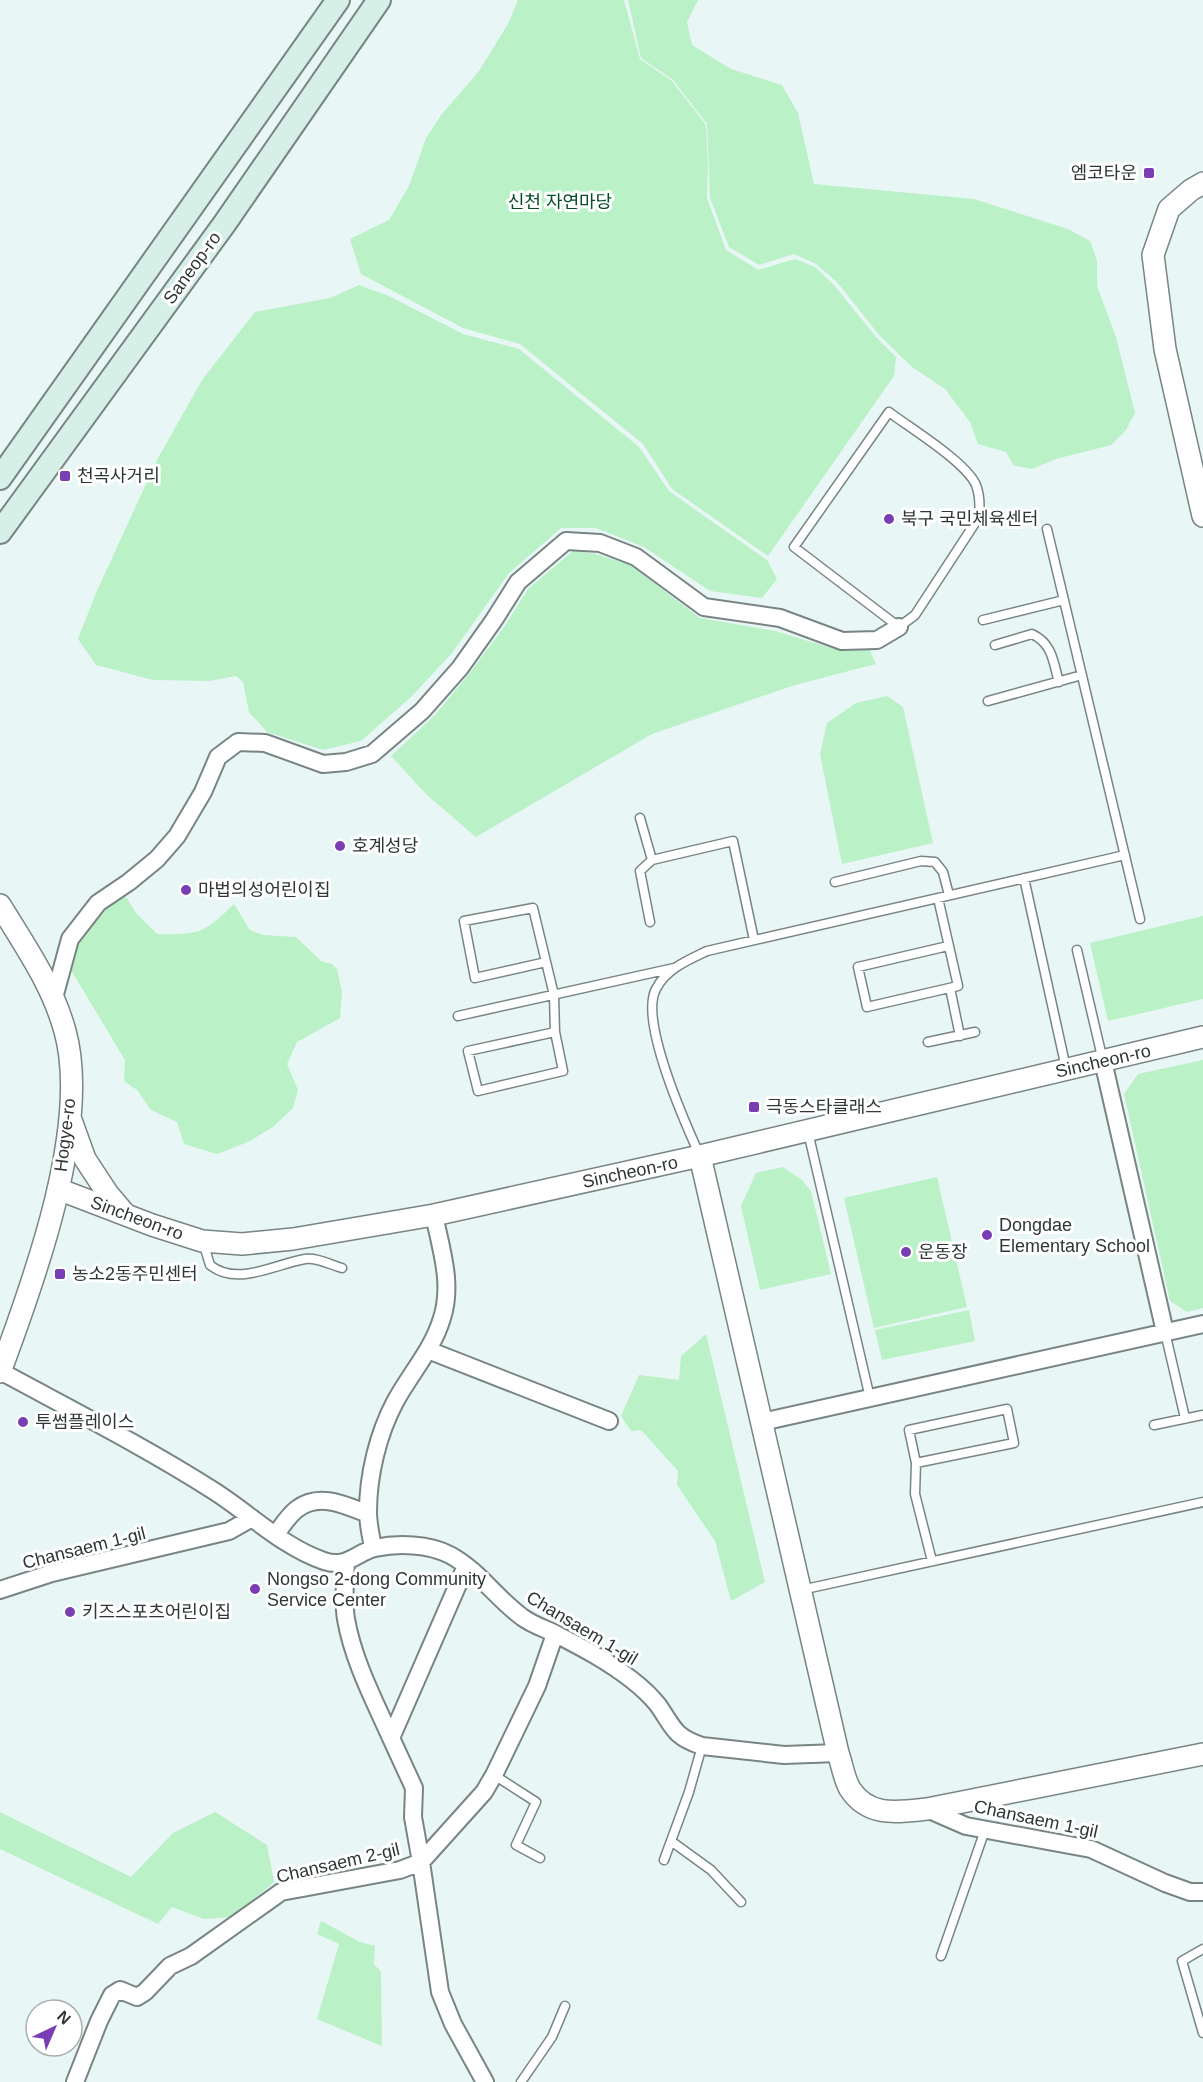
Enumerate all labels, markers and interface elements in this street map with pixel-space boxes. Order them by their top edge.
place label: 엠코타운 [1071,163,1137,183]
marker: 엠코타운 [1142,166,1156,180]
park label: 신천 자연마당 [508,192,612,212]
street label: Saneop-ro [159,228,225,308]
place label: 천곡사거리 [77,466,160,486]
marker: 천곡사거리 [58,469,72,483]
place label: 북구 국민체육센터 [901,509,1038,529]
marker: 북구 국민체육센터 [882,512,896,526]
place label: 호계성당 [352,836,418,856]
marker: 호계성당 [333,839,347,853]
place label: 마법의성어린이집 [198,880,330,900]
marker: 마법의성어린이집 [179,883,193,897]
street label: Sincheon-ro [1053,1040,1153,1082]
street label: Hogye-ro [51,1097,79,1173]
place label: 극동스타클래스 [766,1097,882,1117]
marker: 극동스타클래스 [747,1100,761,1114]
street label: Sincheon-ro [580,1152,680,1192]
street label: Sincheon-ro [88,1192,186,1244]
place label: Dongdae Elementary School [999,1215,1150,1256]
marker: Dongdae Elementary School [980,1228,994,1242]
place label: 운동장 [918,1242,968,1262]
marker: 운동장 [899,1245,913,1259]
place label: 농소2동주민센터 [72,1264,198,1284]
marker: 농소2동주민센터 [53,1267,67,1281]
place label: 투썸플레이스 [35,1412,134,1432]
marker: 투썸플레이스 [16,1415,30,1429]
street label: Chansaem 1-gil [20,1523,148,1573]
place label: Nongso 2-dong Community Service Center [267,1569,486,1610]
marker: Nongso 2-dong Community Service Center [248,1582,262,1596]
street label: Chansaem 1-gil [523,1587,641,1669]
place label: 키즈스포츠어린이집 [82,1602,231,1622]
marker: 키즈스포츠어린이집 [63,1605,77,1619]
street label: Chansaem 1-gil [972,1796,1100,1842]
street label: Chansaem 2-gil [274,1839,402,1887]
north arrow [24,1998,84,2058]
text: N [54,2007,74,2028]

